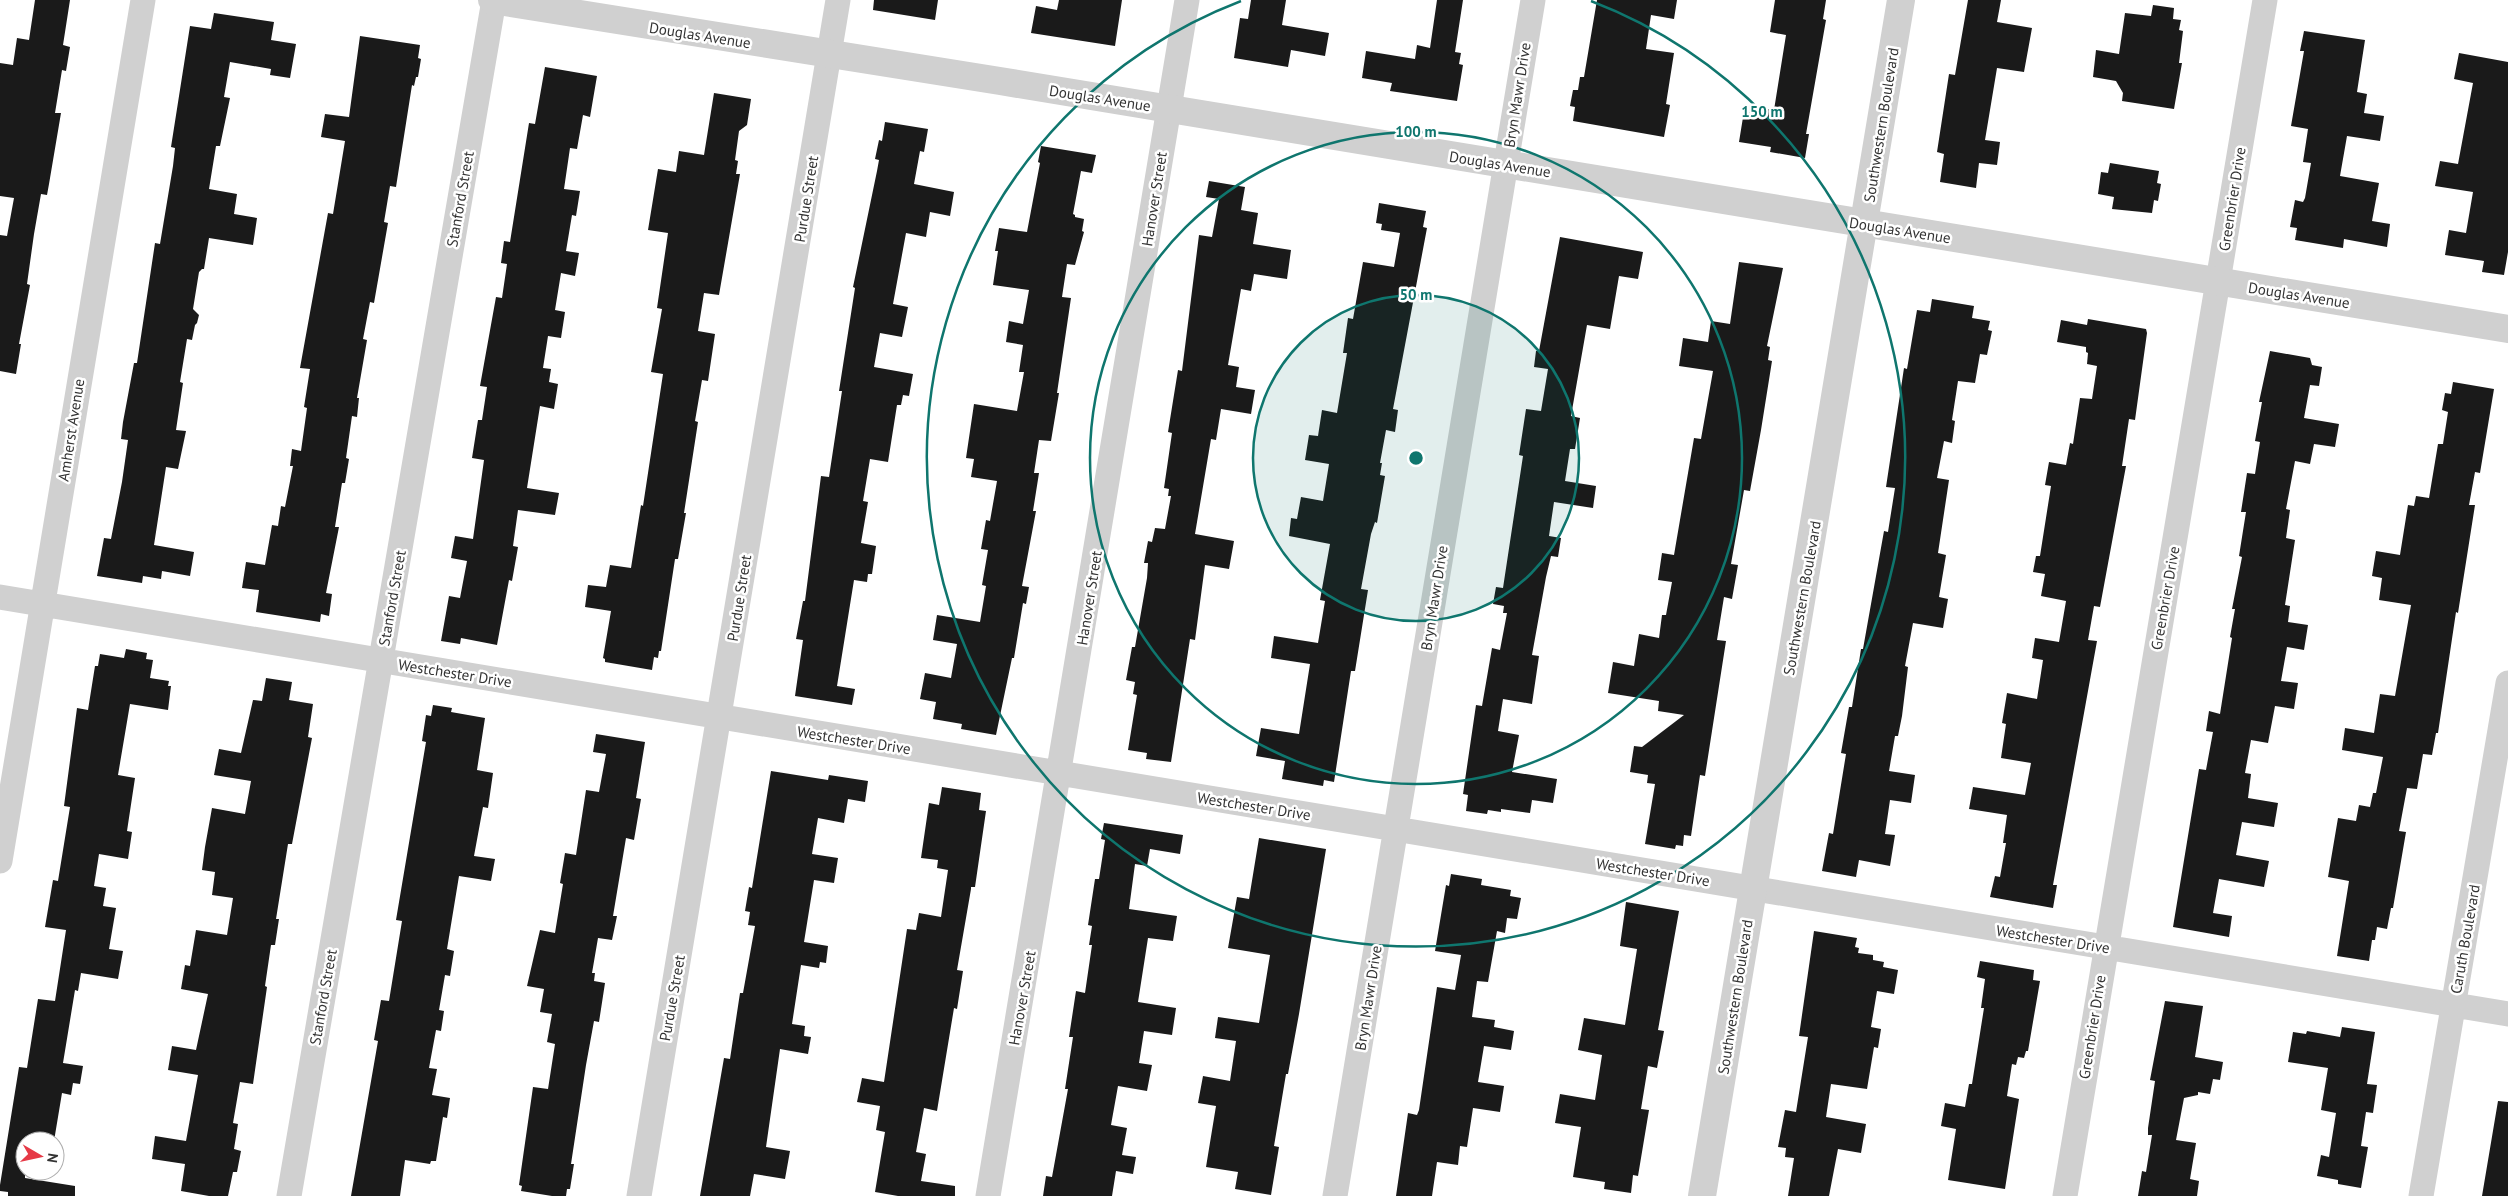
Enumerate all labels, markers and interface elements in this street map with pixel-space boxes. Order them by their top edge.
street label: Douglas Avenue [648,18,752,52]
street label: Bryn Mawr Drive [1499,41,1535,149]
street label: Southwestern Boulevard [1859,46,1903,204]
street label: Douglas Avenue [1048,81,1152,115]
text: 150 m [1741,102,1783,121]
text: 100 m [1395,122,1437,141]
street label: Greenbrier Drive [2214,146,2250,252]
street label: Douglas Avenue [1448,147,1552,181]
street label: Stanford Street [442,150,478,248]
street label: Hanover Street [1137,150,1171,248]
street label: Purdue Street [790,154,822,244]
street label: Douglas Avenue [1848,213,1952,247]
street label: Douglas Avenue [2247,278,2351,312]
text: 50 m [1400,285,1432,304]
street label: Amherst Avenue [54,377,88,483]
centre of rings [1407,449,1425,467]
street label: Southwestern Boulevard [1779,519,1825,677]
street label: Bryn Mawr Drive [1416,544,1452,652]
street label: Greenbrier Drive [2147,545,2183,651]
street label: Stanford Street [374,549,410,647]
street label: Hanover Street [1072,549,1106,647]
street label: Purdue Street [723,553,755,643]
street label: Westchester Drive [397,655,513,691]
street label: Westchester Drive [796,722,912,758]
street label: Westchester Drive [1196,788,1312,824]
street label: Westchester Drive [1595,854,1711,890]
street label: Caruth Boulevard [2446,883,2484,995]
street label: Southwestern Boulevard [1713,918,1757,1076]
street label: Westchester Drive [1995,921,2111,957]
street label: Bryn Mawr Drive [1350,944,1386,1052]
street label: Stanford Street [305,948,341,1046]
street label: Hanover Street [1004,949,1040,1047]
street label: Purdue Street [655,953,689,1043]
street label: Greenbrier Drive [2074,974,2110,1080]
north arrow [15,1131,65,1181]
text: N [43,1152,62,1164]

